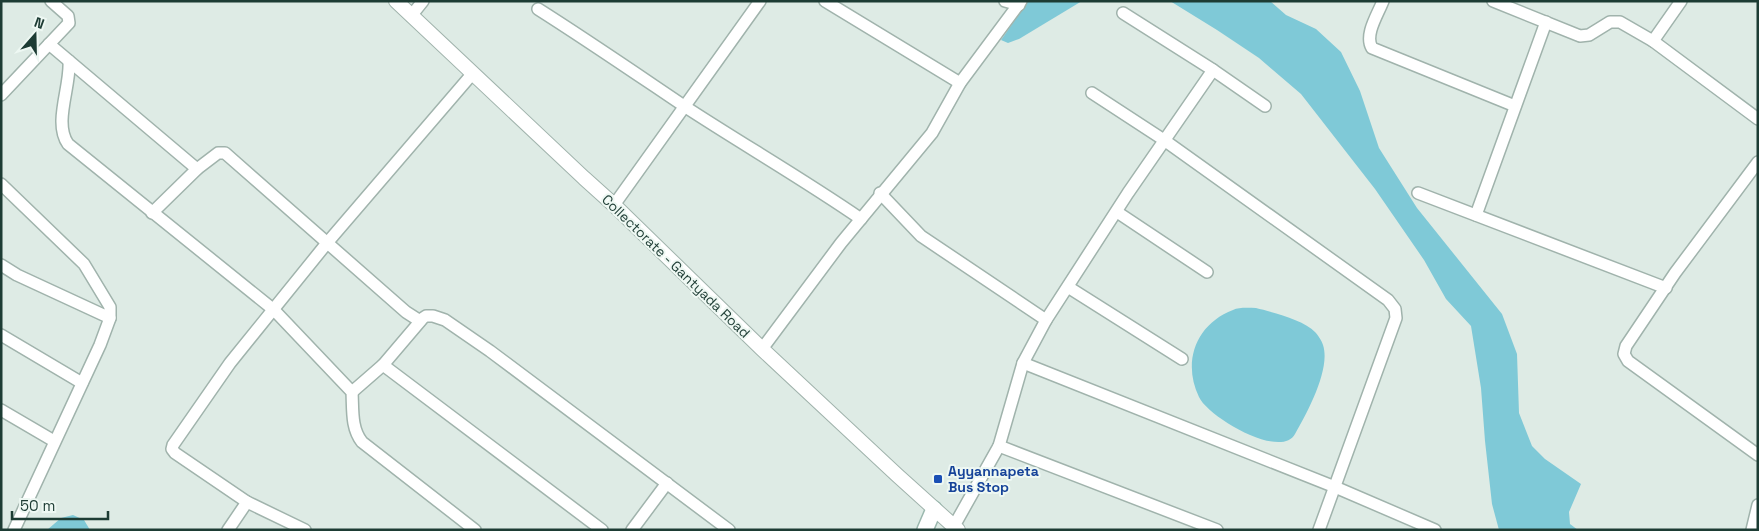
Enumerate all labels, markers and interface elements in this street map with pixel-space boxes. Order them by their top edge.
north arrow [10,10,60,60]
text: N [32,13,47,33]
street label: Collectorate - Gantyada Road [598,190,754,342]
place label: Ayyannapeta Bus Stop [948,462,1039,496]
marker: Ayyannapeta Bus Stop [932,473,944,485]
scale bar [12,488,109,520]
text: 50 m [20,496,55,515]

